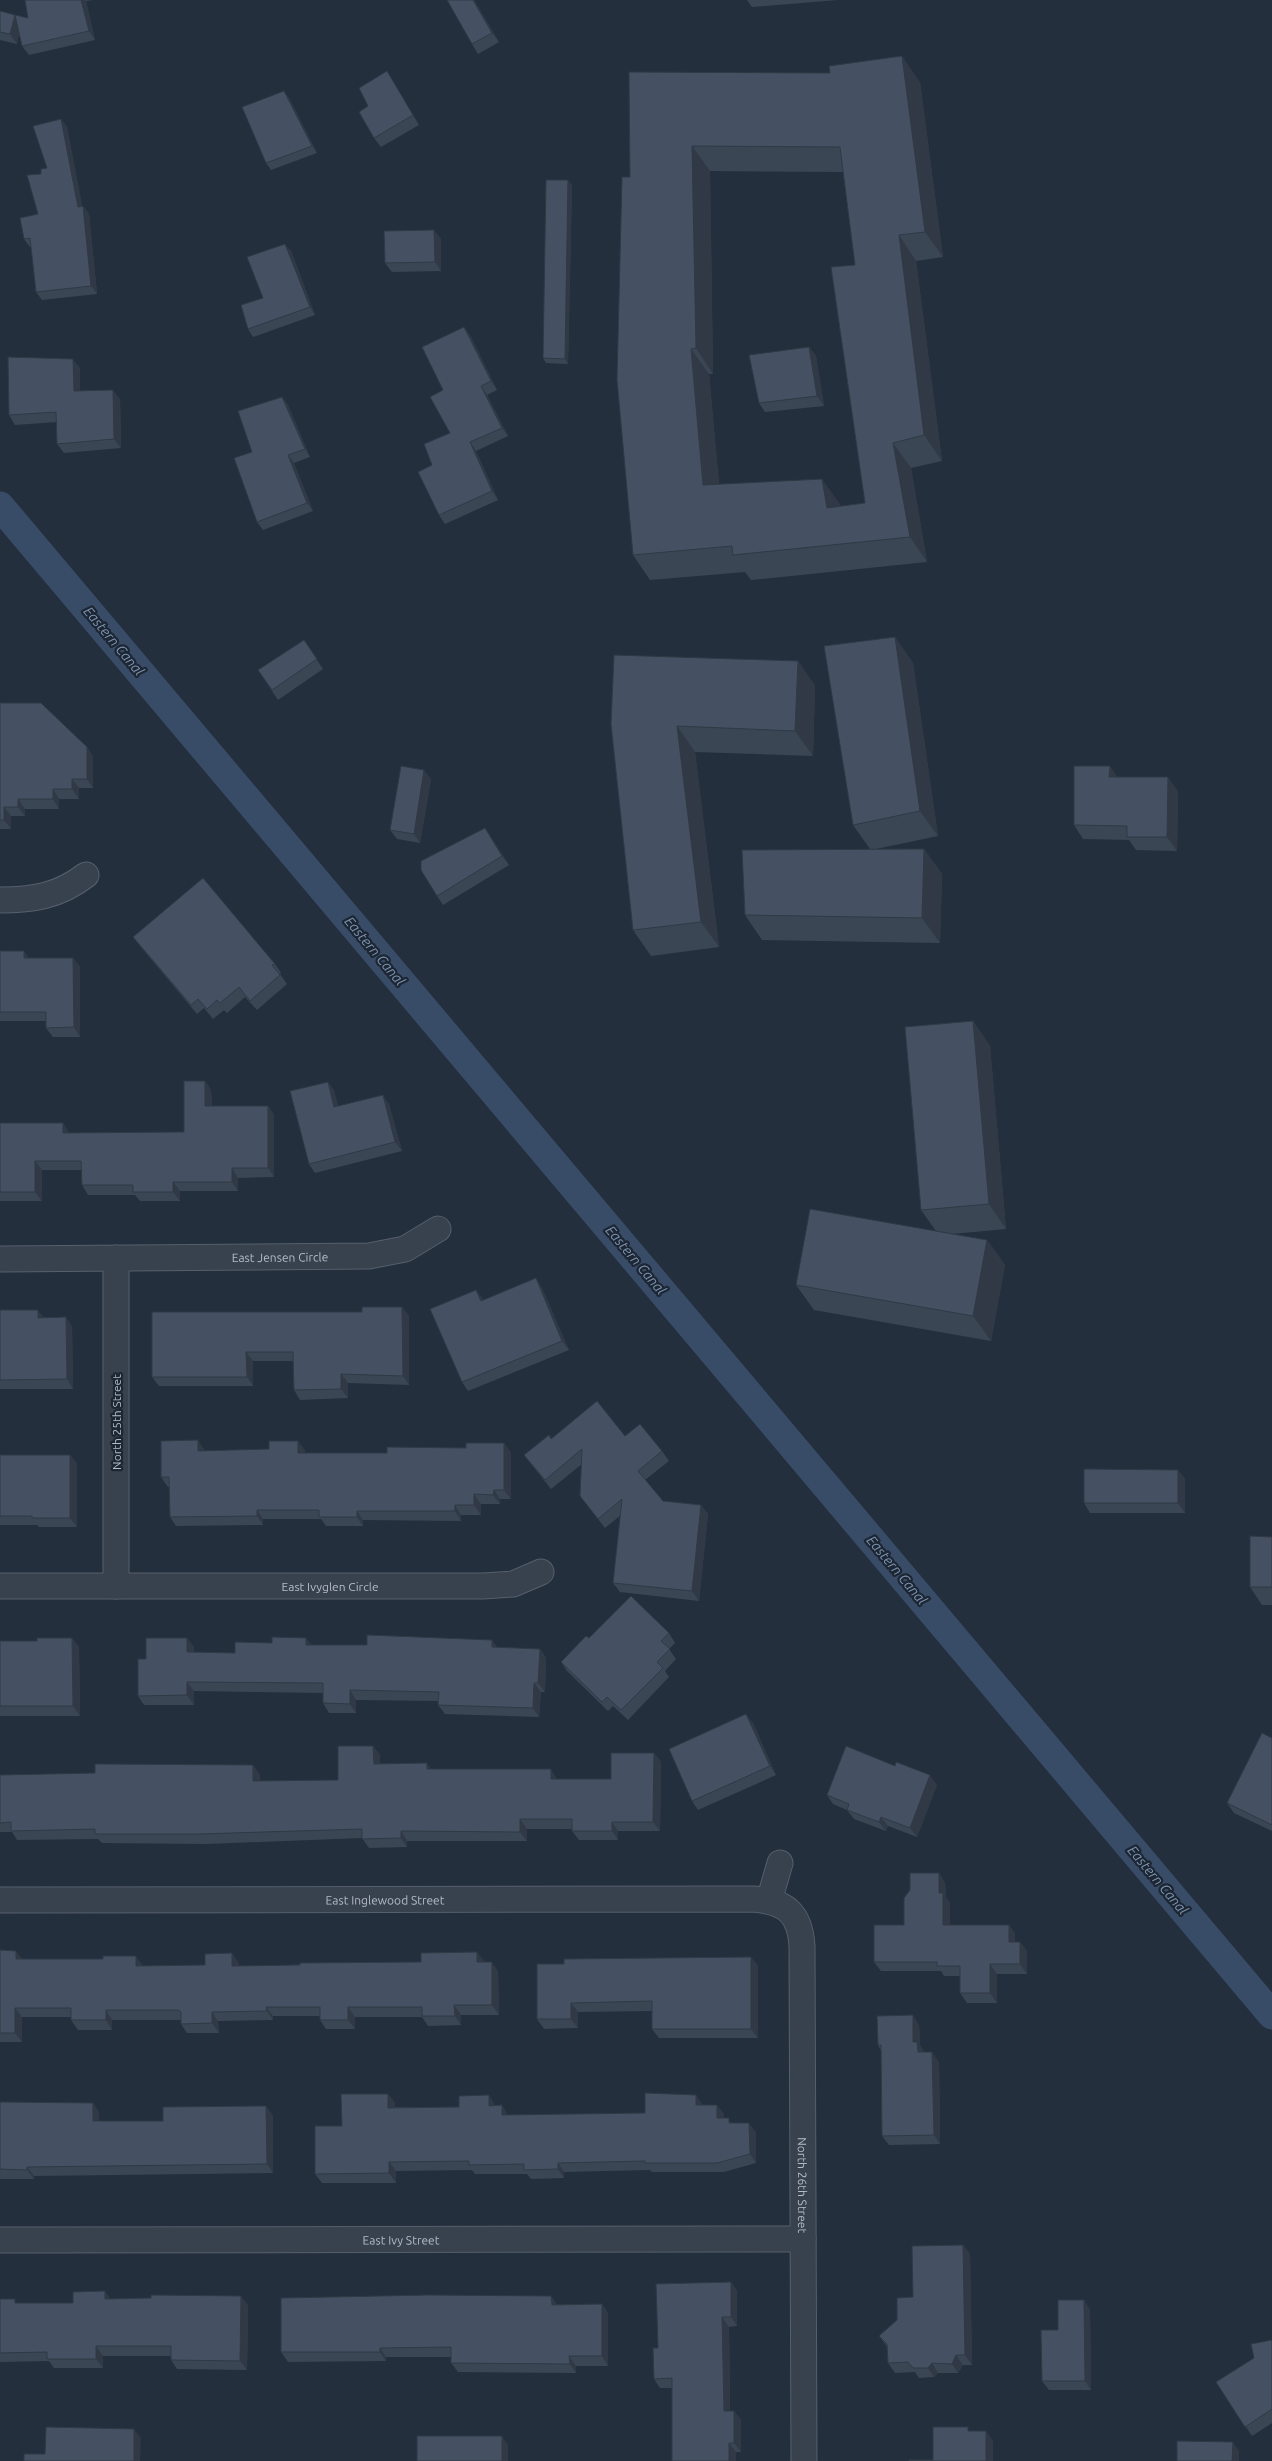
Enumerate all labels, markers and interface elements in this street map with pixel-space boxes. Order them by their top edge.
water label: Eastern Canal [81,603,148,679]
water label: Eastern Canal [342,913,409,989]
water label: Eastern Canal [603,1222,670,1298]
street label: East Jensen Circle [232,1250,328,1264]
street label: North 25th Street [110,1374,123,1470]
water label: Eastern Canal [864,1532,931,1608]
street label: East Ivyglen Circle [281,1580,379,1593]
water label: Eastern Canal [1125,1842,1192,1918]
street label: East Inglewood Street [326,1893,445,1906]
street label: North 26th Street [796,2137,810,2233]
street label: East Ivy Street [363,2233,440,2246]

